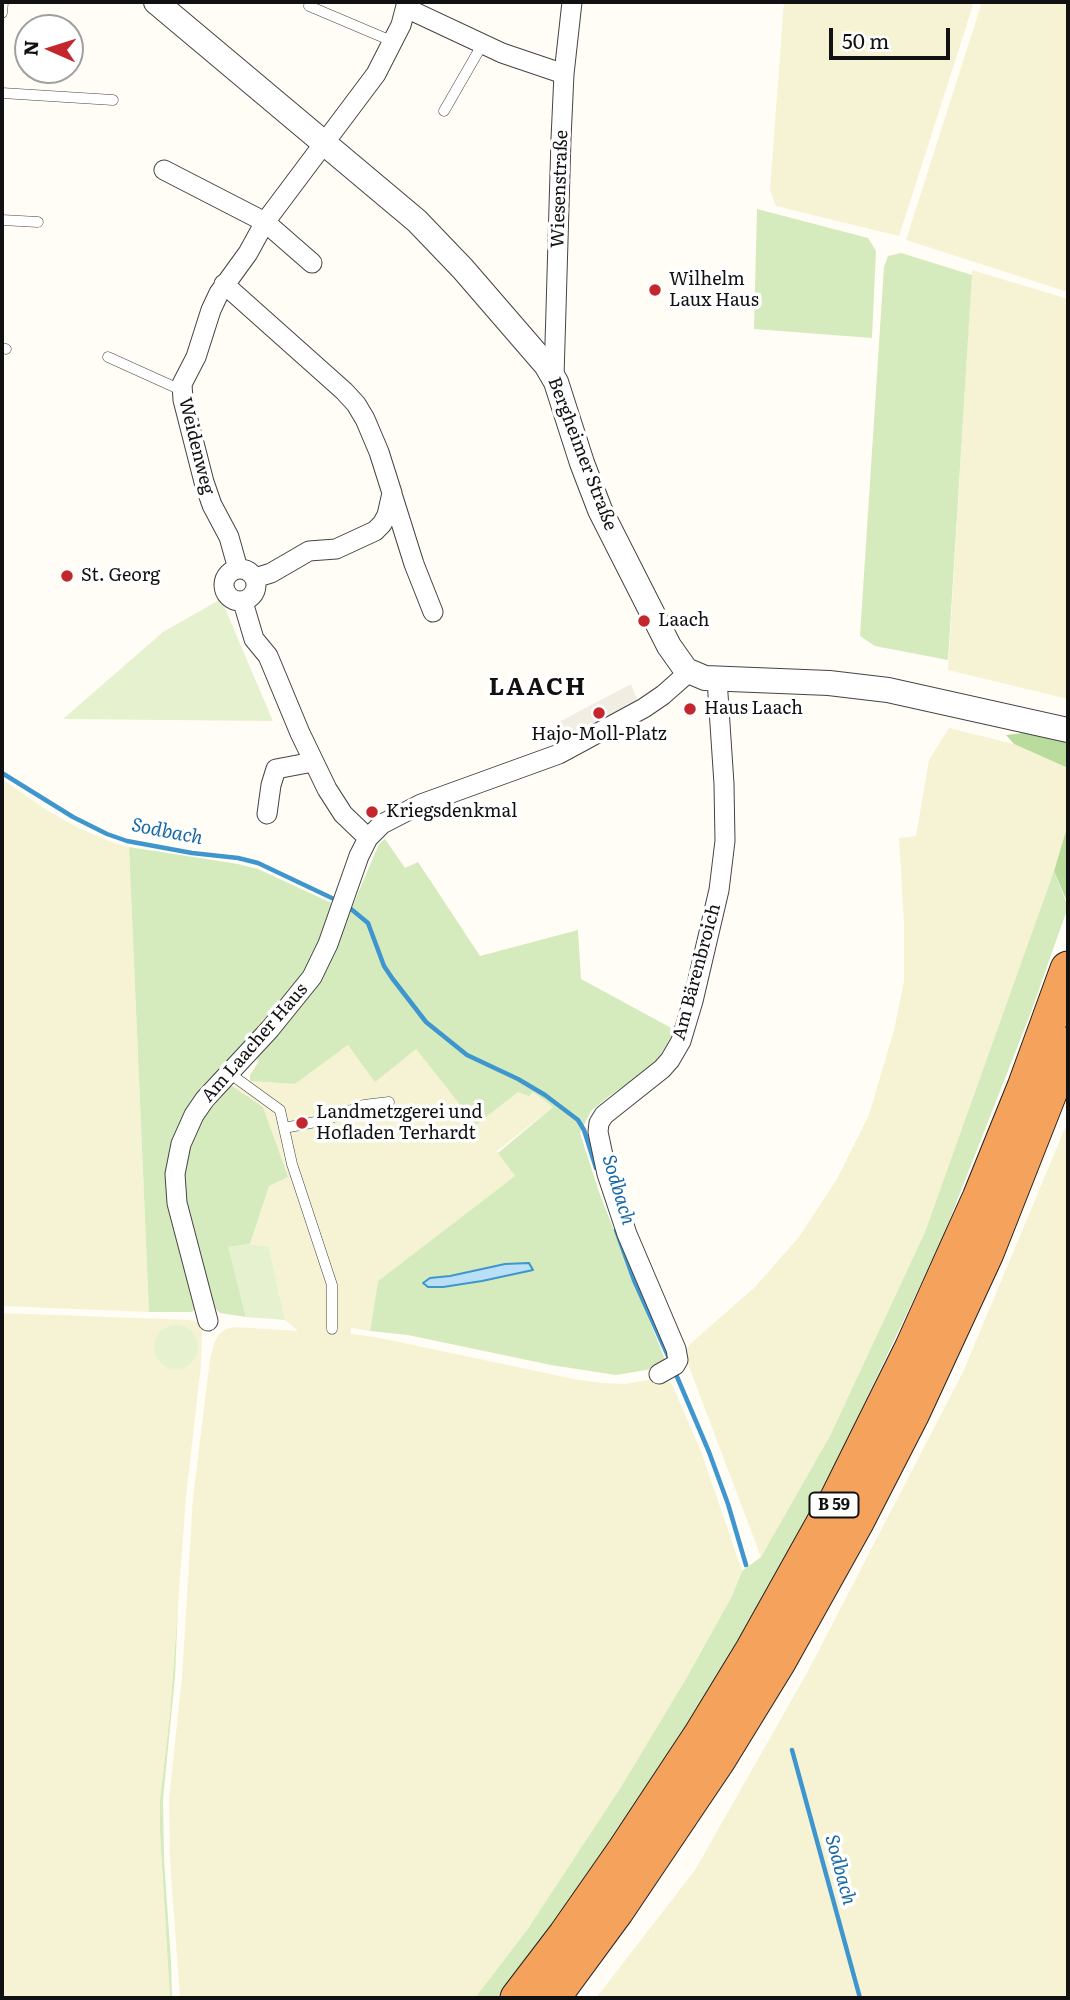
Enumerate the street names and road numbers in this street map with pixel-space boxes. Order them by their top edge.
street label: Wiesenstraße [547,130,573,248]
street label: Bergheimer Straße [543,374,621,534]
street label: Weidenweg [174,395,218,497]
street label: Am Bärenbroich [668,901,726,1043]
street label: Am Laacher Haus [197,979,313,1107]
road number: B 59 [810,1492,858,1518]

